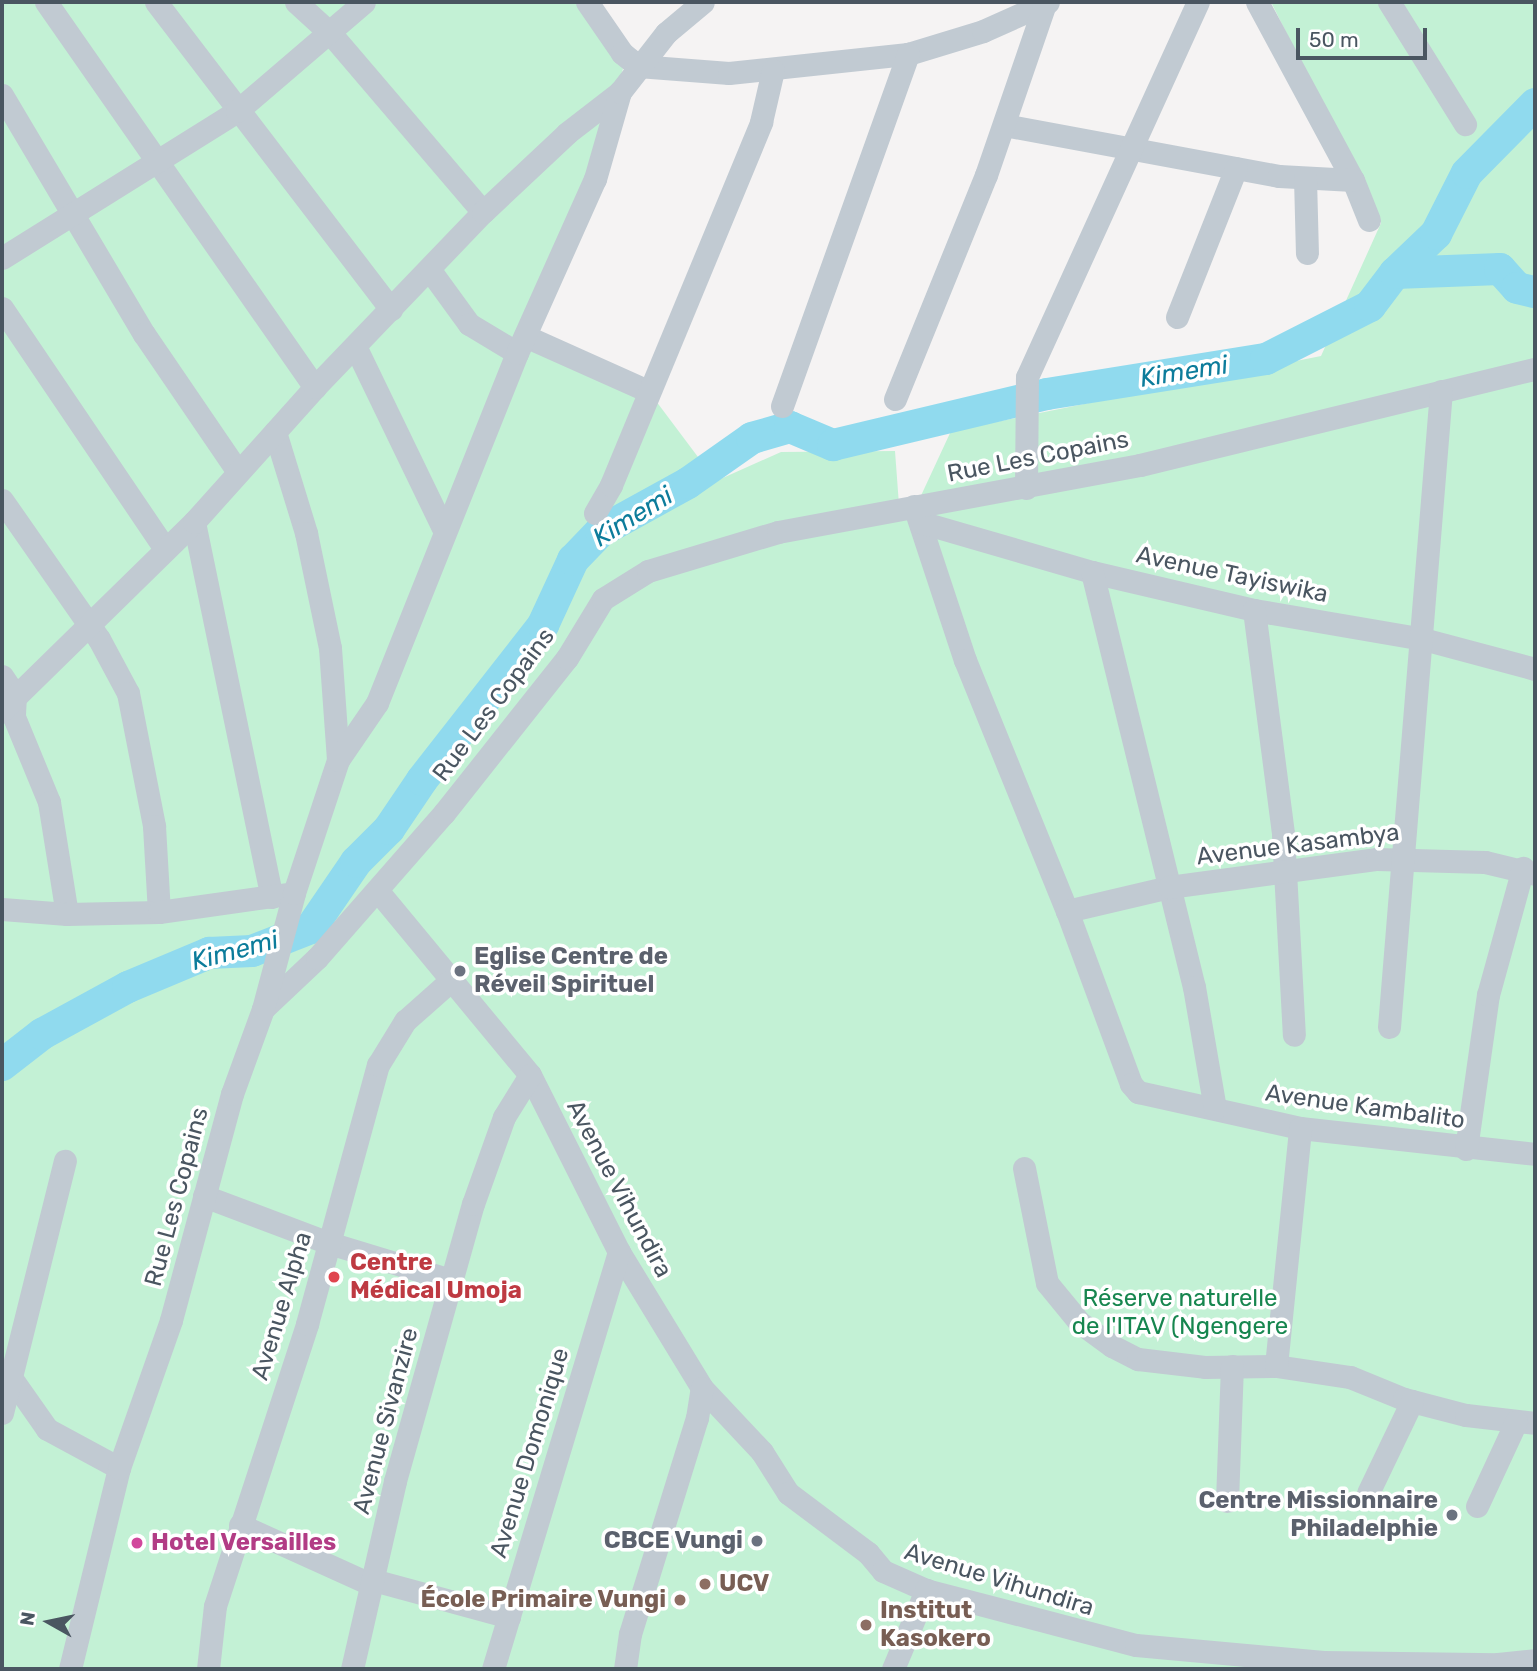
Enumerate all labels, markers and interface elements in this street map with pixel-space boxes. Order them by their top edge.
scale bar [1299,14,1430,58]
text: 50 m [1309,27,1359,52]
water label: Kimemi [1138,350,1230,394]
street label: Rue Les Copains [945,425,1131,489]
water label: Kimemi [587,480,679,554]
street label: Avenue Tayiswika [1133,541,1331,609]
street label: Rue Les Copains [427,623,561,787]
street label: Avenue Kasambya [1195,818,1401,872]
water label: Kimemi [188,924,282,978]
place label: Eglise Centre de Réveil Spirituel [474,943,668,999]
marker: Eglise Centre de Réveil Spirituel [452,963,468,979]
street label: Avenue Kambalito [1263,1079,1467,1135]
street label: Avenue Vihundira [560,1095,678,1283]
street label: Rue Les Copains [139,1104,215,1290]
street label: Avenue Alpha [246,1228,318,1384]
place label: Centre Médical Umoja [350,1249,522,1305]
marker: Centre Médical Umoja [324,1267,344,1287]
park label: Réserve naturelle de l'ITAV (Ngengere [1071,1285,1289,1341]
street label: Avenue Sivanzire [347,1325,425,1517]
street label: Avenue Domonique [484,1345,576,1561]
place label: Centre Missionnaire Philadelphie [1198,1487,1438,1543]
marker: Centre Missionnaire Philadelphie [1444,1507,1460,1523]
place label: CBCE Vungi [603,1527,743,1555]
place label: Hotel Versailles [151,1529,337,1557]
marker: CBCE Vungi [749,1533,765,1549]
marker: Hotel Versailles [129,1535,145,1551]
street label: Avenue Vihundira [900,1537,1098,1623]
place label: UCV [719,1570,769,1598]
marker: UCV [697,1576,713,1592]
place label: École Primaire Vungi [420,1586,666,1614]
north arrow [14,1587,84,1657]
marker: École Primaire Vungi [672,1592,688,1608]
place label: Institut Kasokero [880,1597,991,1653]
text: N [15,1610,40,1627]
marker: Institut Kasokero [858,1617,874,1633]

